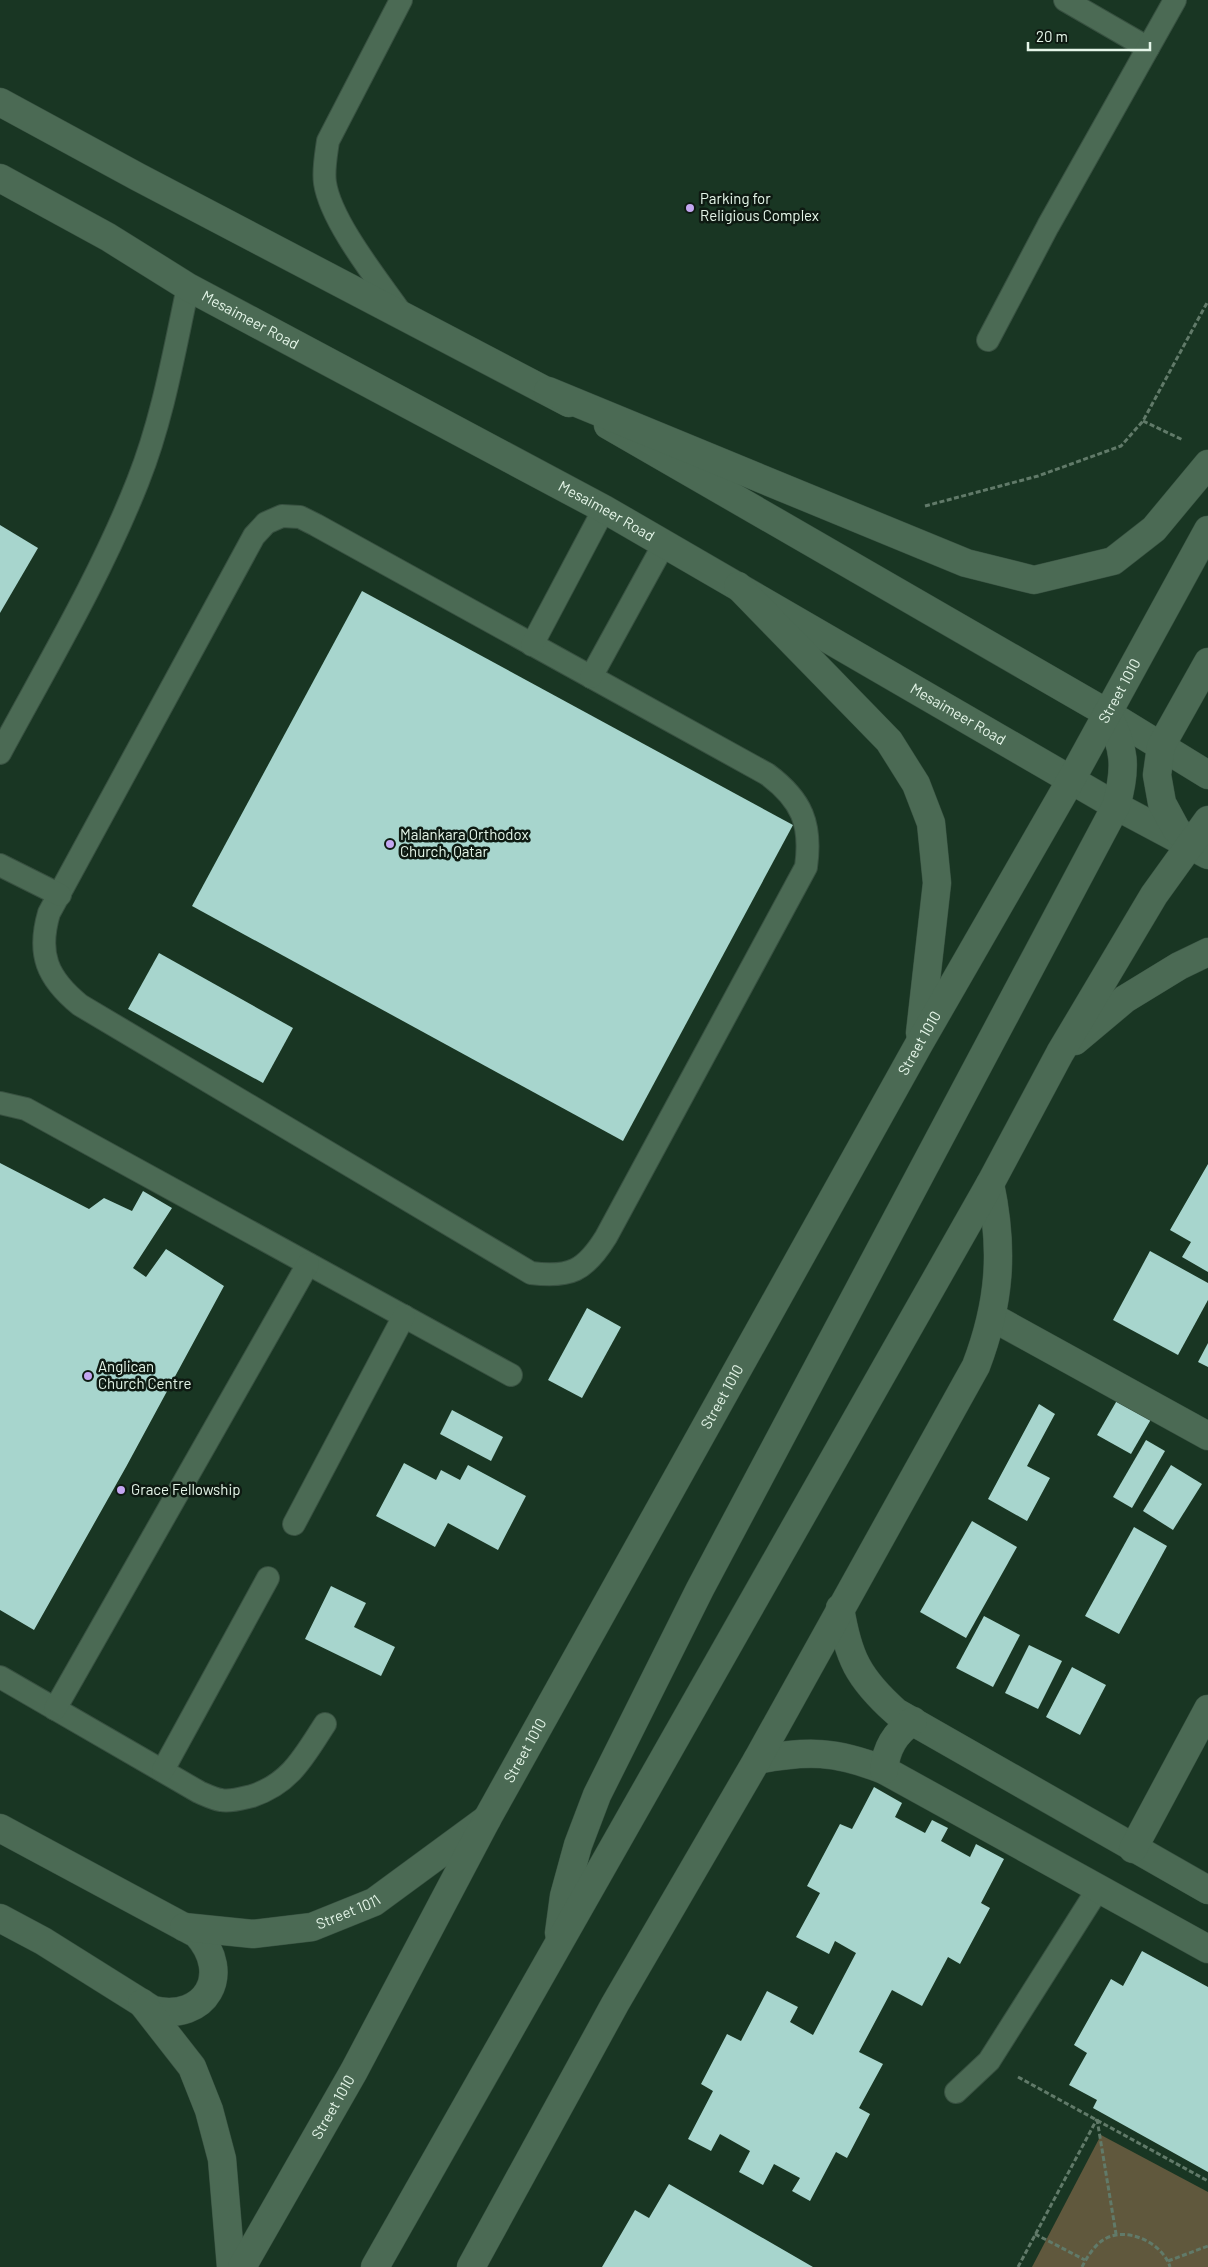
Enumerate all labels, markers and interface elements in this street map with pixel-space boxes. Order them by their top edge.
scale bar [1028,20,1150,52]
text: 20 m [1036,27,1068,45]
place label: Parking for Religious Complex [700,189,819,224]
marker: Parking for Religious Complex [684,202,696,214]
street label: Mesaimeer Road [199,286,302,353]
street label: Mesaimeer Road [556,476,658,544]
street label: Street 1010 [1094,655,1144,726]
street label: Mesaimeer Road [907,679,1009,748]
place label: Malankara Orthodox Church, Qatar [400,825,529,860]
marker: Malankara Orthodox Church, Qatar [384,838,396,850]
street label: Street 1010 [893,1007,944,1078]
place label: Anglican Church Centre [98,1357,192,1392]
street label: Street 1010 [696,1361,747,1432]
marker: Anglican Church Centre [82,1370,94,1382]
place label: Grace Fellowship [131,1480,241,1498]
marker: Grace Fellowship [115,1484,127,1496]
street label: Street 1010 [499,1715,549,1786]
street label: Street 1011 [313,1890,384,1932]
street label: Street 1010 [307,2071,358,2142]

